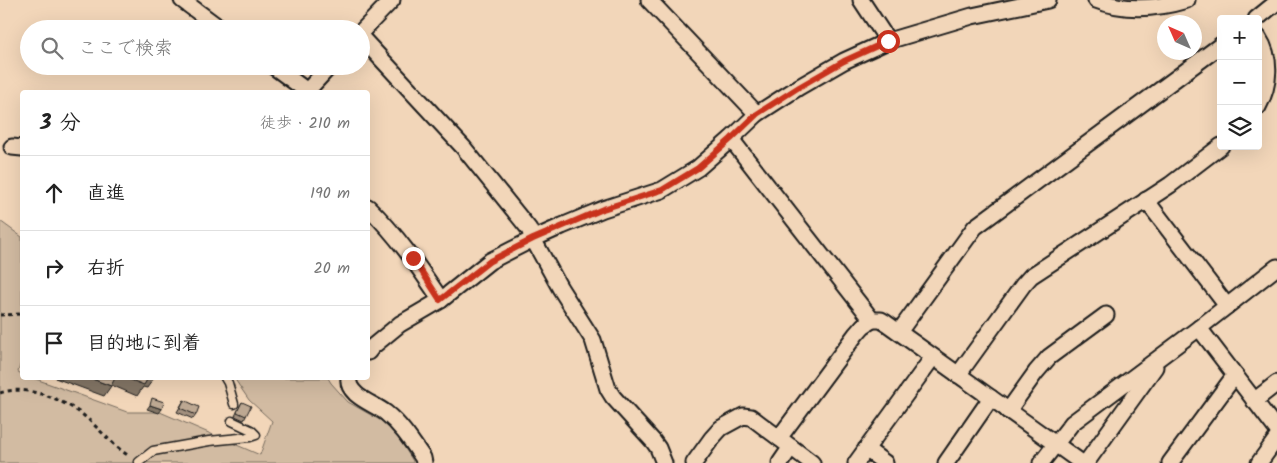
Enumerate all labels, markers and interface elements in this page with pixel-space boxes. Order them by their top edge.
north arrow [1157,15,1202,60]
map controls [1217,15,1262,150]
button: + [1217,15,1262,60]
search box [20,20,370,75]
route start [877,30,900,53]
icon: search [38,34,66,62]
text: ここで検索 [78,34,173,64]
button: − [1217,60,1262,105]
button: layers [1217,105,1262,150]
text: 3 分 [40,107,81,140]
text: 徒歩 · 210 m [260,111,350,136]
icon: ahead [40,179,68,207]
text: 直進 [87,179,125,209]
text: 190 m [310,181,350,206]
route end [402,247,425,270]
icon: right [40,254,68,282]
text: 右折 [87,254,125,284]
text: 20 m [314,256,350,281]
icon: arrive [40,329,68,357]
text: 目的地に到着 [87,329,201,359]

